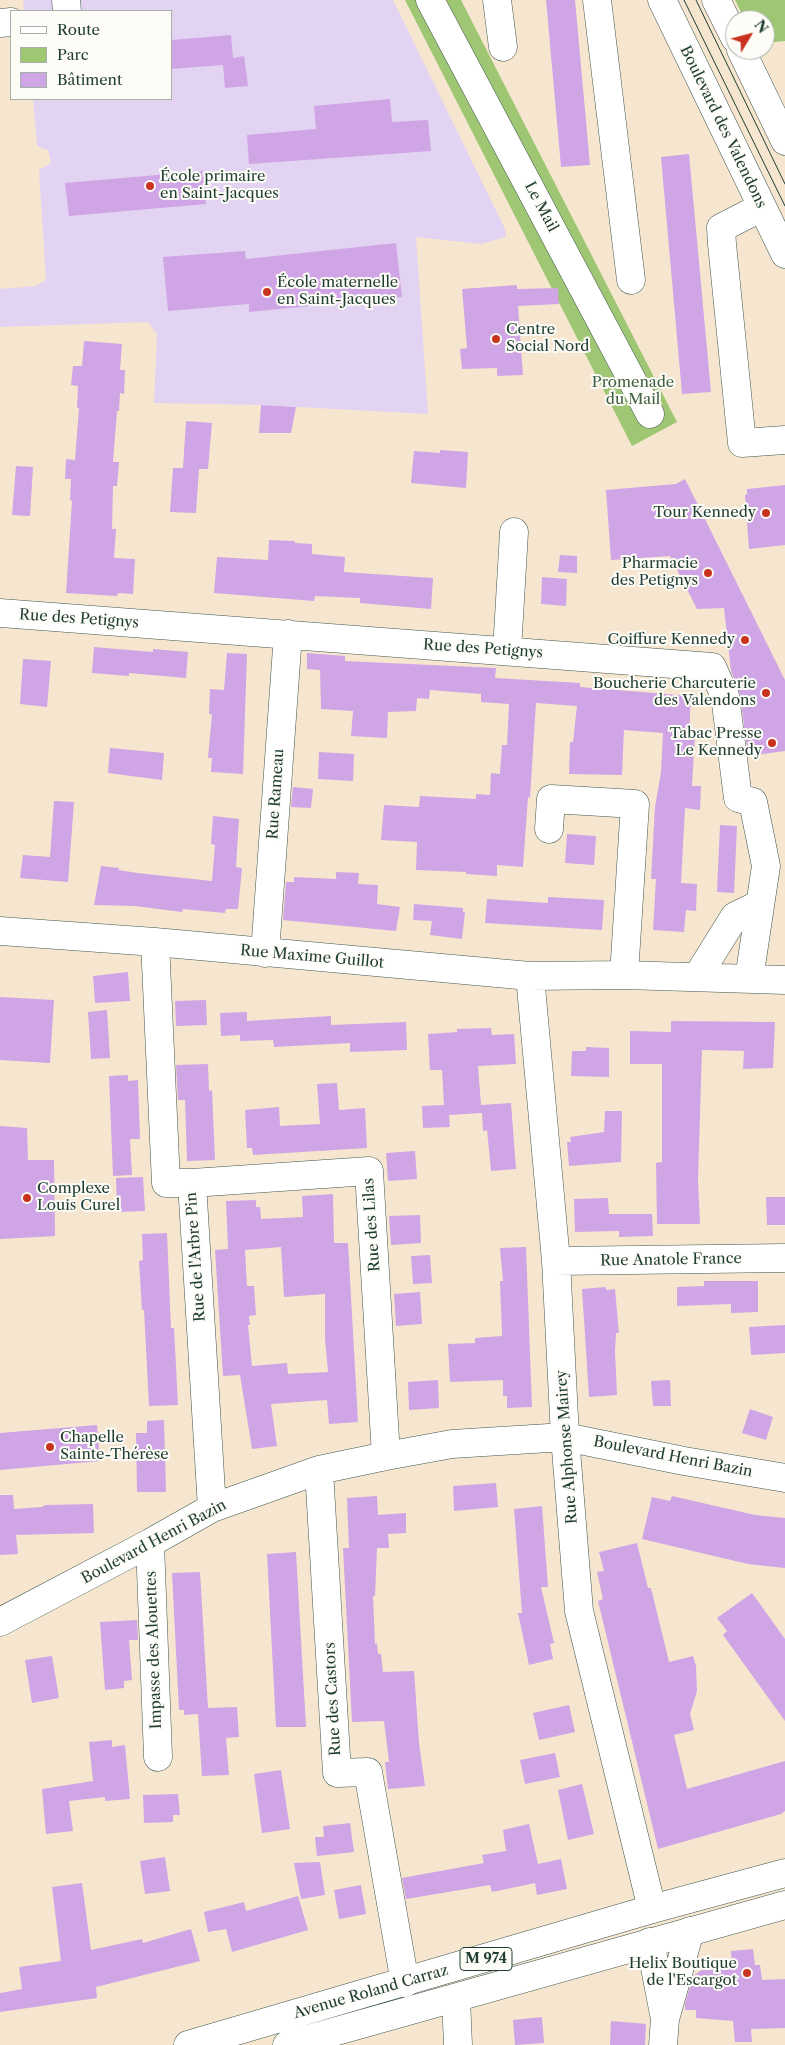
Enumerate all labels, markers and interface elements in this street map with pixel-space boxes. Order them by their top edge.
legend [10,10,172,100]
north arrow [725,10,775,60]
text: N [750,16,772,37]
text: Route [57,20,100,39]
street label: Boulevard des Valendons [676,43,770,211]
text: Parc [57,45,89,64]
text: Bâtiment [57,70,122,89]
place label: École primaire en Saint-Jacques [160,168,279,203]
street label: Le Mail [520,179,562,235]
marker: École primaire en Saint-Jacques [144,180,156,192]
place label: École maternelle en Saint-Jacques [277,274,398,309]
marker: École maternelle en Saint-Jacques [261,286,273,298]
place label: Centre Social Nord [506,321,589,356]
marker: Centre Social Nord [490,333,502,345]
park label: Promenade du Mail [592,374,674,409]
place label: Tour Kennedy [653,504,756,522]
marker: Tour Kennedy [760,507,772,519]
place label: Pharmacie des Petignys [611,555,698,590]
marker: Pharmacie des Petignys [702,567,714,579]
street label: Rue des Petignys [19,606,139,632]
place label: Coiffure Kennedy [607,631,735,649]
marker: Coiffure Kennedy [739,634,751,646]
street label: Rue des Petignys [423,636,543,662]
place label: Boucherie Charcuterie des Valendons [593,675,756,710]
marker: Boucherie Charcuterie des Valendons [760,687,772,699]
place label: Tabac Presse Le Kennedy [670,725,762,760]
marker: Tabac Presse Le Kennedy [766,737,778,749]
street label: Rue Rameau [264,748,288,840]
street label: Rue Maxime Guillot [239,942,385,972]
street label: Rue des Lilas [360,1178,384,1272]
place label: Complexe Louis Curel [37,1180,120,1215]
marker: Complexe Louis Curel [21,1192,33,1204]
street label: Rue de l'Arbre Pin [182,1192,210,1322]
street label: Rue Anatole France [600,1250,742,1270]
street label: Rue Alphonse Mairey [553,1369,581,1525]
place label: Chapelle Sainte-Thérèse [60,1429,169,1464]
street label: Boulevard Henri Bazin [592,1433,754,1481]
marker: Chapelle Sainte-Thérèse [44,1441,56,1453]
street label: Boulevard Henri Bazin [78,1496,230,1588]
street label: Impasse des Alouettes [142,1571,166,1729]
street label: Rue des Castors [321,1642,345,1756]
road number: M 974 [460,1948,512,1970]
place label: Helix Boutique de l'Escargot [629,1955,737,1990]
street label: Avenue Roland Carraz [292,1961,450,2023]
marker: Helix Boutique de l'Escargot [741,1967,753,1979]

